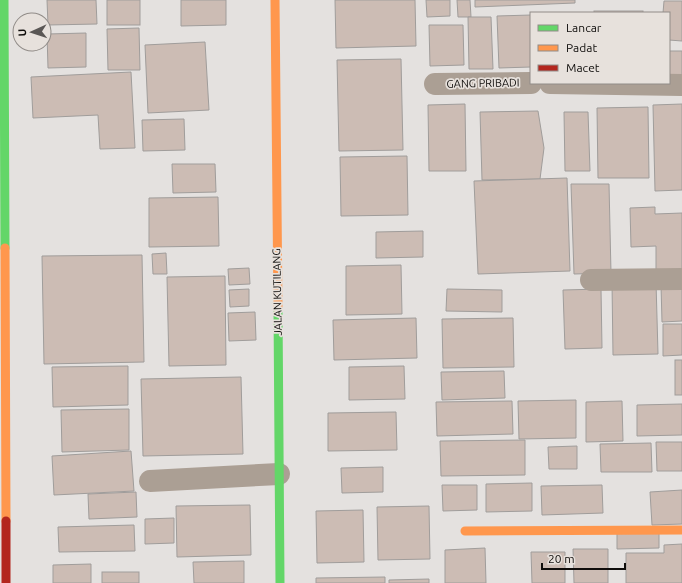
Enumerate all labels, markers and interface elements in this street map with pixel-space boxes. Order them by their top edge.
north arrow [12,12,52,52]
legend [530,12,670,84]
text: Lancar [566,21,602,34]
text: U [16,28,28,37]
text: Padat [566,41,597,54]
text: Macet [566,61,600,74]
street label: GANG PRIBADI [446,76,520,90]
street label: JALAN KUTILANG [270,248,284,336]
scale bar [542,545,625,571]
text: 20 m [548,552,575,565]

